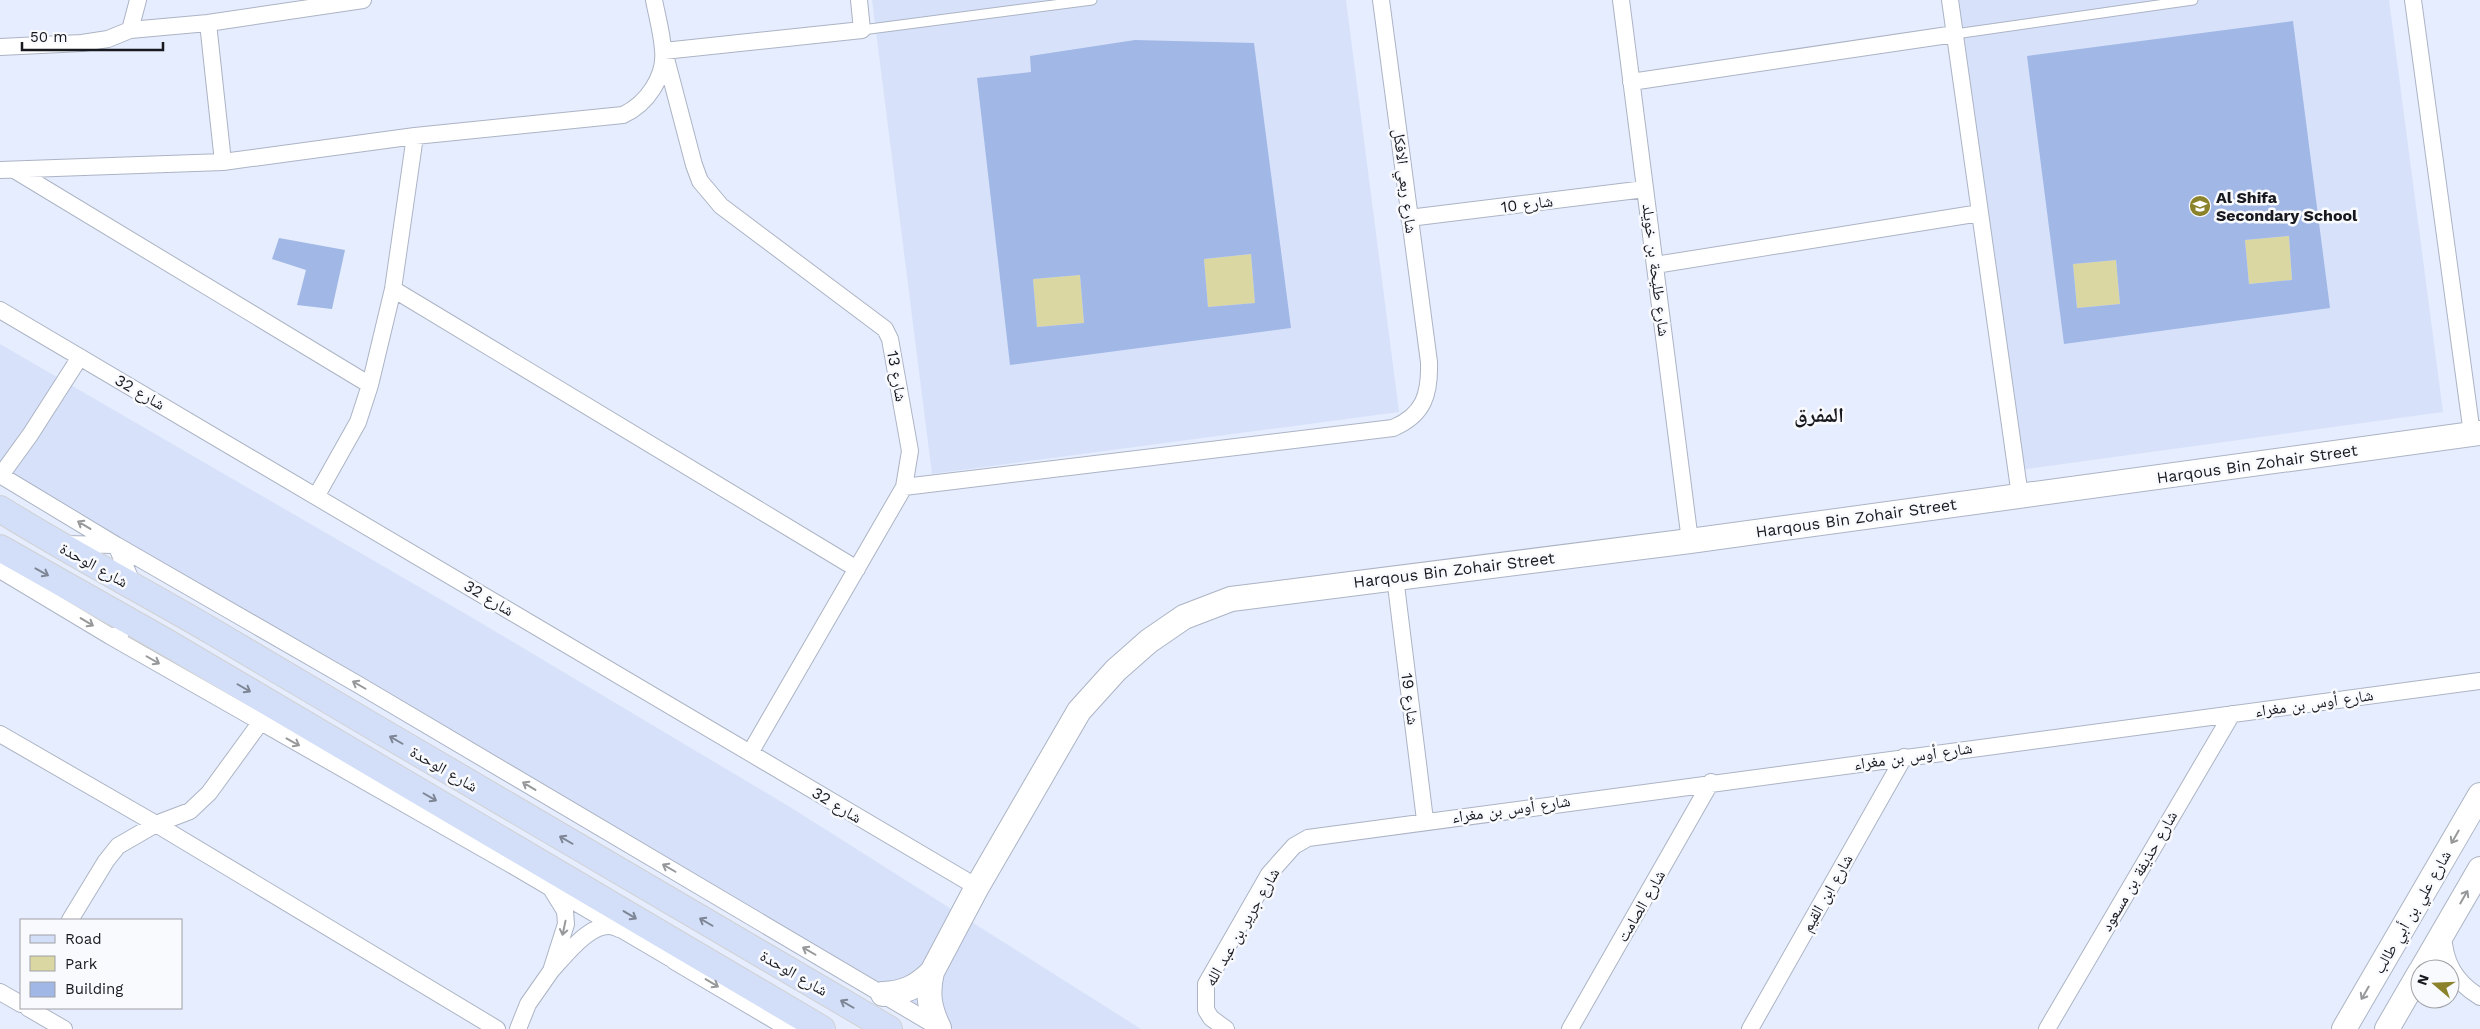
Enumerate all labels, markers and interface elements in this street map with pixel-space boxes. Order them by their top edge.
scale bar [22,20,164,52]
text: 50 m [30,28,67,46]
street label: شارع ربعي الافكل [1386,128,1421,235]
place label: Al Shifa Secondary School [2216,188,2358,225]
street label: شارع 10 [1500,191,1554,218]
school or university icon: Al Shifa Secondary School [2188,194,2212,218]
street label: شارع طليحة بن خويلد [1637,203,1674,337]
street label: شارع 13 [882,349,911,403]
street label: شارع 32 [111,370,168,415]
district label: المفرق [1794,402,1844,428]
street label: Harqous Bin Zohair Street [2155,440,2359,488]
street label: Harqous Bin Zohair Street [1754,494,1958,542]
one-way arrow [77,520,91,530]
street label: شارع الوحدة [56,539,131,592]
street label: Harqous Bin Zohair Street [1352,548,1556,592]
one-way arrow [35,568,49,578]
street label: شارع 32 [460,576,517,621]
one-way arrow [80,617,94,627]
one-way arrow [145,656,159,666]
street label: شارع 19 [1396,672,1423,726]
one-way arrow [352,679,366,689]
one-way arrow [237,683,252,693]
street label: شارع أوس بن مغراء [2254,685,2374,722]
one-way arrow [389,735,403,745]
one-way arrow [286,737,300,747]
street label: شارع أوس بن مغراء [1853,738,1973,775]
street label: شارع الوحدة [406,742,481,797]
one-way arrow [522,780,536,790]
street label: شارع 32 [808,783,865,828]
street label: شارع أوس بن مغراء [1451,791,1571,828]
one-way arrow [422,792,436,802]
street label: شارع حذيفة بن مسعود [2097,807,2182,935]
one-way arrow [2450,830,2460,844]
one-way arrow [559,835,574,845]
street label: شارع علي بن أبي طالب [2369,847,2458,979]
street label: شارع ابن القيم [1797,851,1858,936]
one-way arrow [662,863,676,873]
street label: شارع جرير بن عبد الله [1200,865,1284,990]
street label: شارع الصامت [1613,867,1670,946]
one-way arrow [2459,889,2469,904]
one-way arrow [622,911,636,921]
one-way arrow [700,917,714,927]
legend [20,919,182,1009]
one-way arrow [558,919,568,935]
text: Road [65,930,102,948]
one-way arrow [802,945,816,955]
street label: شارع الوحدة [756,946,831,1001]
text: Park [65,955,98,973]
north arrow [2410,959,2460,1009]
text: N [2413,972,2432,987]
one-way arrow [704,979,718,989]
text: Building [65,980,123,998]
one-way arrow [2359,985,2369,999]
one-way arrow [840,999,854,1009]

